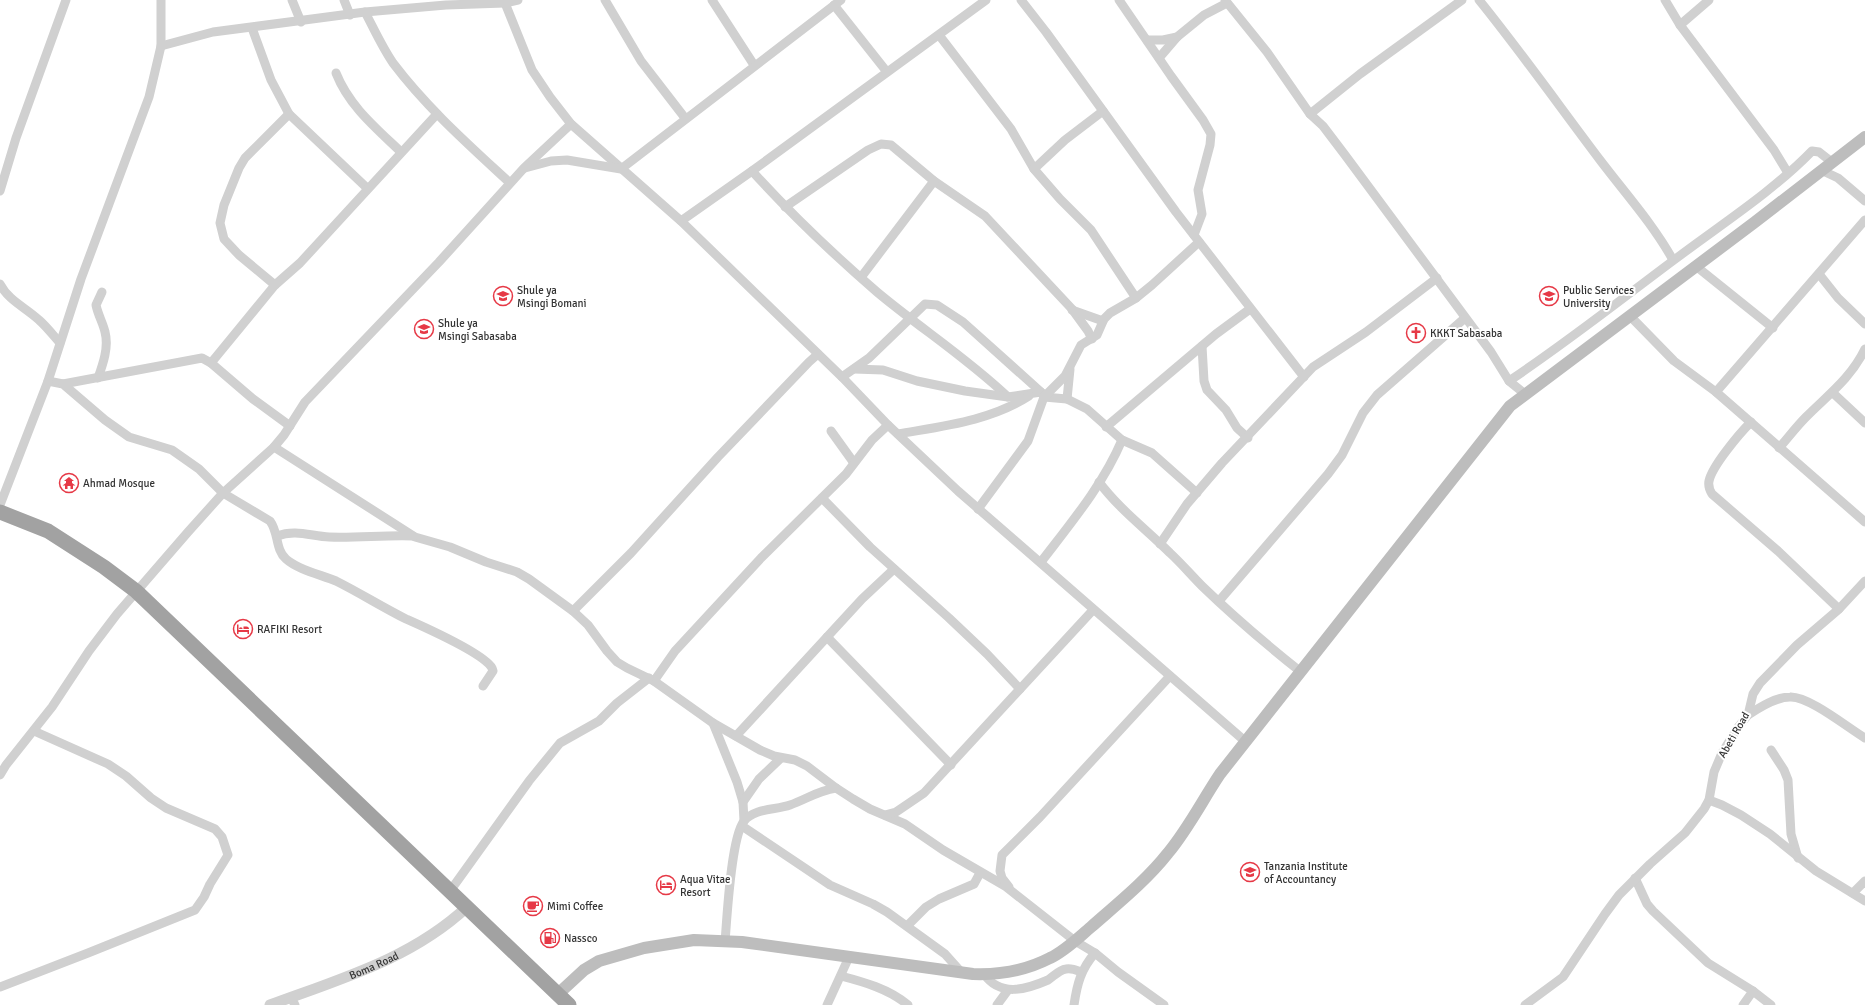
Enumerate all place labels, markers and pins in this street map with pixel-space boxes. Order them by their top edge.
place label: Shule ya Msingi Bomani [517,284,587,310]
place label: Public Services University [1563,284,1634,310]
school or university icon: Shule ya Msingi Bomani [492,285,514,307]
school or university icon: Public Services University [1538,285,1560,307]
place label: Shule ya Msingi Sabasaba [438,317,517,343]
school or university icon: Shule ya Msingi Sabasaba [413,318,435,340]
church icon: KKKT Sabasaba [1405,322,1427,344]
place label: KKKT Sabasaba [1430,327,1503,340]
temple icon: Ahmad Mosque [58,472,80,494]
place label: Ahmad Mosque [83,477,155,490]
hotel icon: RAFIKI Resort [232,618,254,640]
place label: RAFIKI Resort [257,623,322,636]
place label: Tanzania Institute of Accountancy [1264,860,1348,886]
school or university icon: Tanzania Institute of Accountancy [1239,861,1261,883]
place label: Aqua Vitae Resort [680,873,731,899]
hotel icon: Aqua Vitae Resort [655,874,677,896]
cafe icon: Mimi Coffee [522,895,544,917]
place label: Mimi Coffee [547,900,603,913]
fuel station icon: Nassco [539,927,561,949]
place label: Nassco [564,932,598,945]

